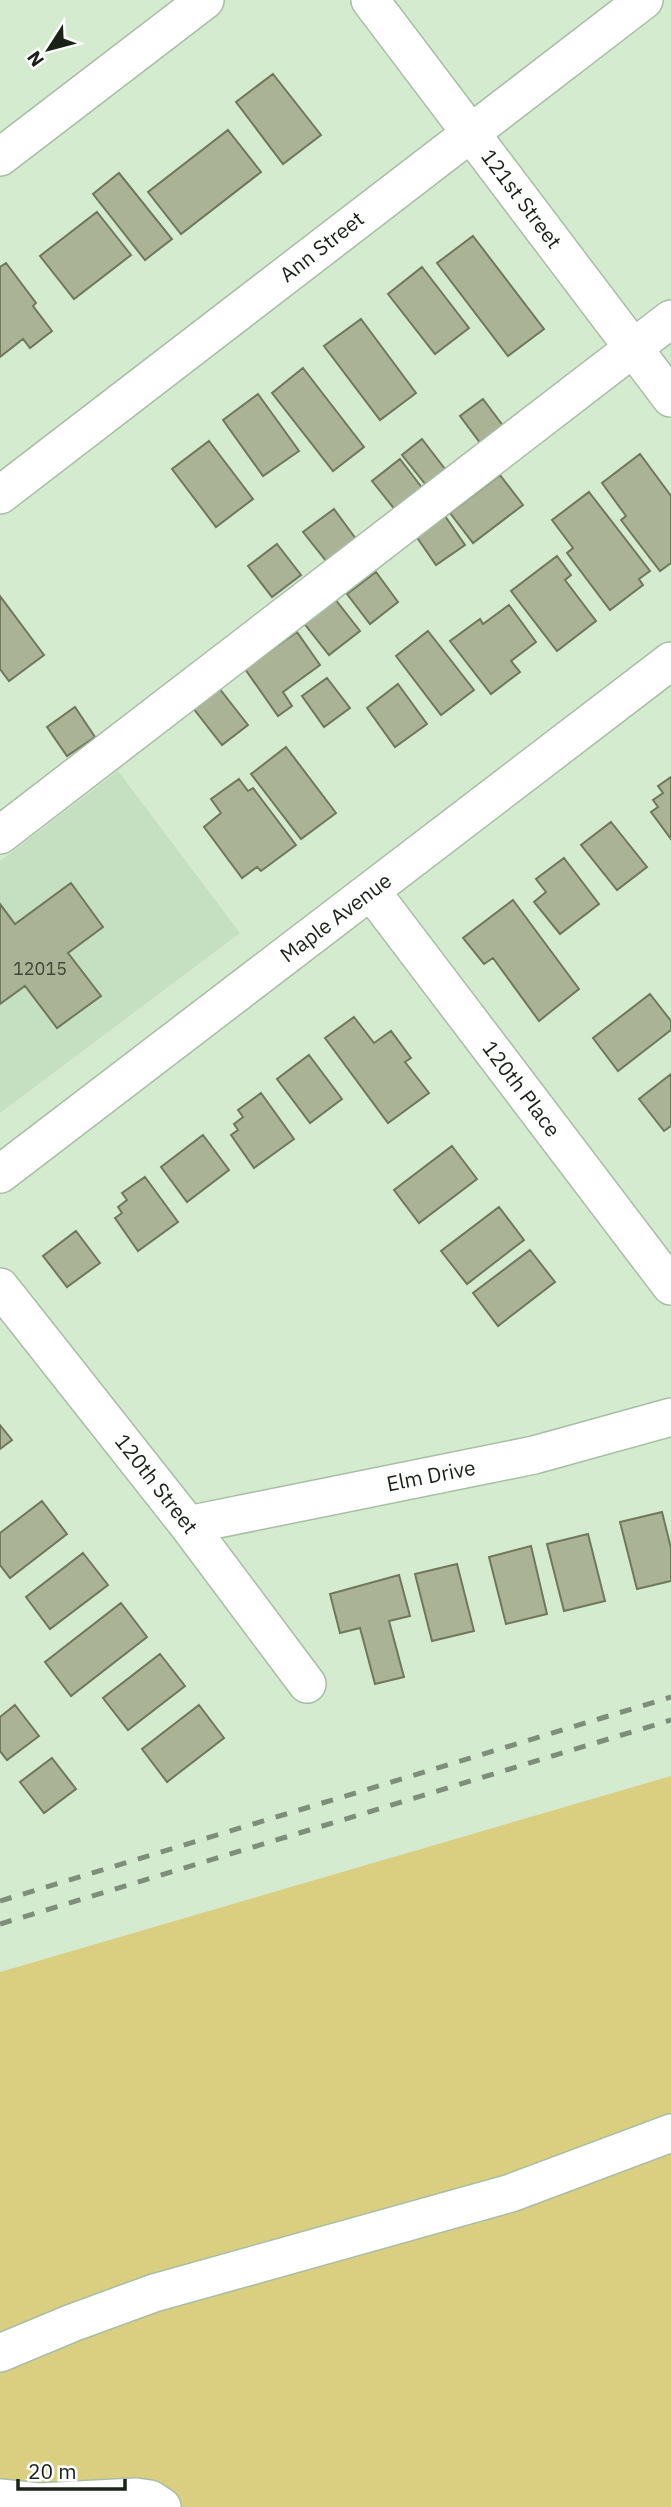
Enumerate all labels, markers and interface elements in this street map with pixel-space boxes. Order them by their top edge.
north arrow [14,14,84,84]
text: N [21,46,49,72]
street label: 121st Street [475,143,568,254]
street label: Ann Street [273,204,369,288]
street label: Maple Avenue [274,866,397,968]
house number: 12015 [13,957,67,980]
street label: 120th Place [476,1035,567,1142]
street label: 120th Street [109,1428,205,1539]
street label: Elm Drive [384,1453,478,1497]
scale bar [18,2448,124,2492]
text: 20 m [28,2457,77,2485]

